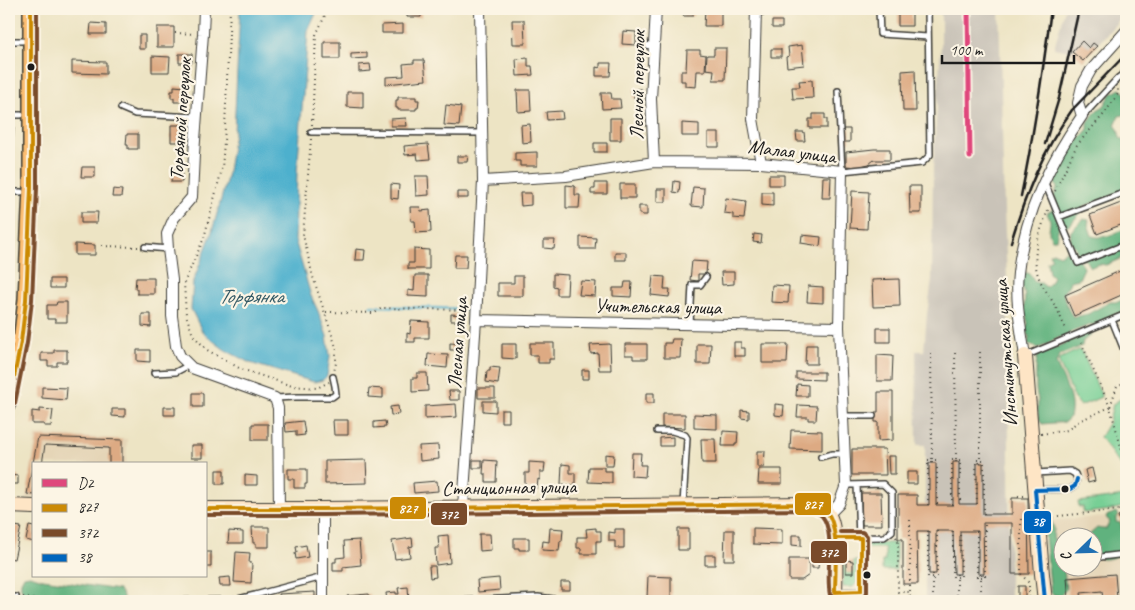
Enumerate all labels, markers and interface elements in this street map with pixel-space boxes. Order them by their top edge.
street label: Лесной переулок [624,29,651,140]
scale bar [942,32,1075,64]
text: 100 m [950,41,984,60]
street label: Торфяной переулок [164,56,197,181]
unlabelled marker [26,62,36,72]
street label: Малая улица [747,134,839,169]
street label: Институтская улица [988,277,1023,427]
water label: Торфянка [218,283,286,309]
street label: Учительская улица [594,293,723,320]
street label: Лесная улица [442,295,473,390]
legend [32,462,208,578]
text: D2 [78,474,95,493]
street label: Станционная улица [442,474,578,501]
unlabelled marker [1060,484,1070,494]
line badge: 827 [794,492,832,516]
line badge: 827 [389,496,427,520]
text: 827 [804,496,824,513]
text: 827 [78,498,100,517]
text: 827 [399,500,419,517]
line badge: 372 [430,502,468,526]
text: 372 [440,506,460,523]
line badge: 38 [1023,510,1052,534]
text: 38 [1032,513,1046,530]
text: 372 [78,524,100,543]
north arrow [1052,528,1102,578]
line badge: 372 [810,540,848,564]
text: 372 [820,544,840,561]
text: 38 [78,548,93,567]
text: С [1056,548,1076,563]
unlabelled marker [862,570,872,580]

